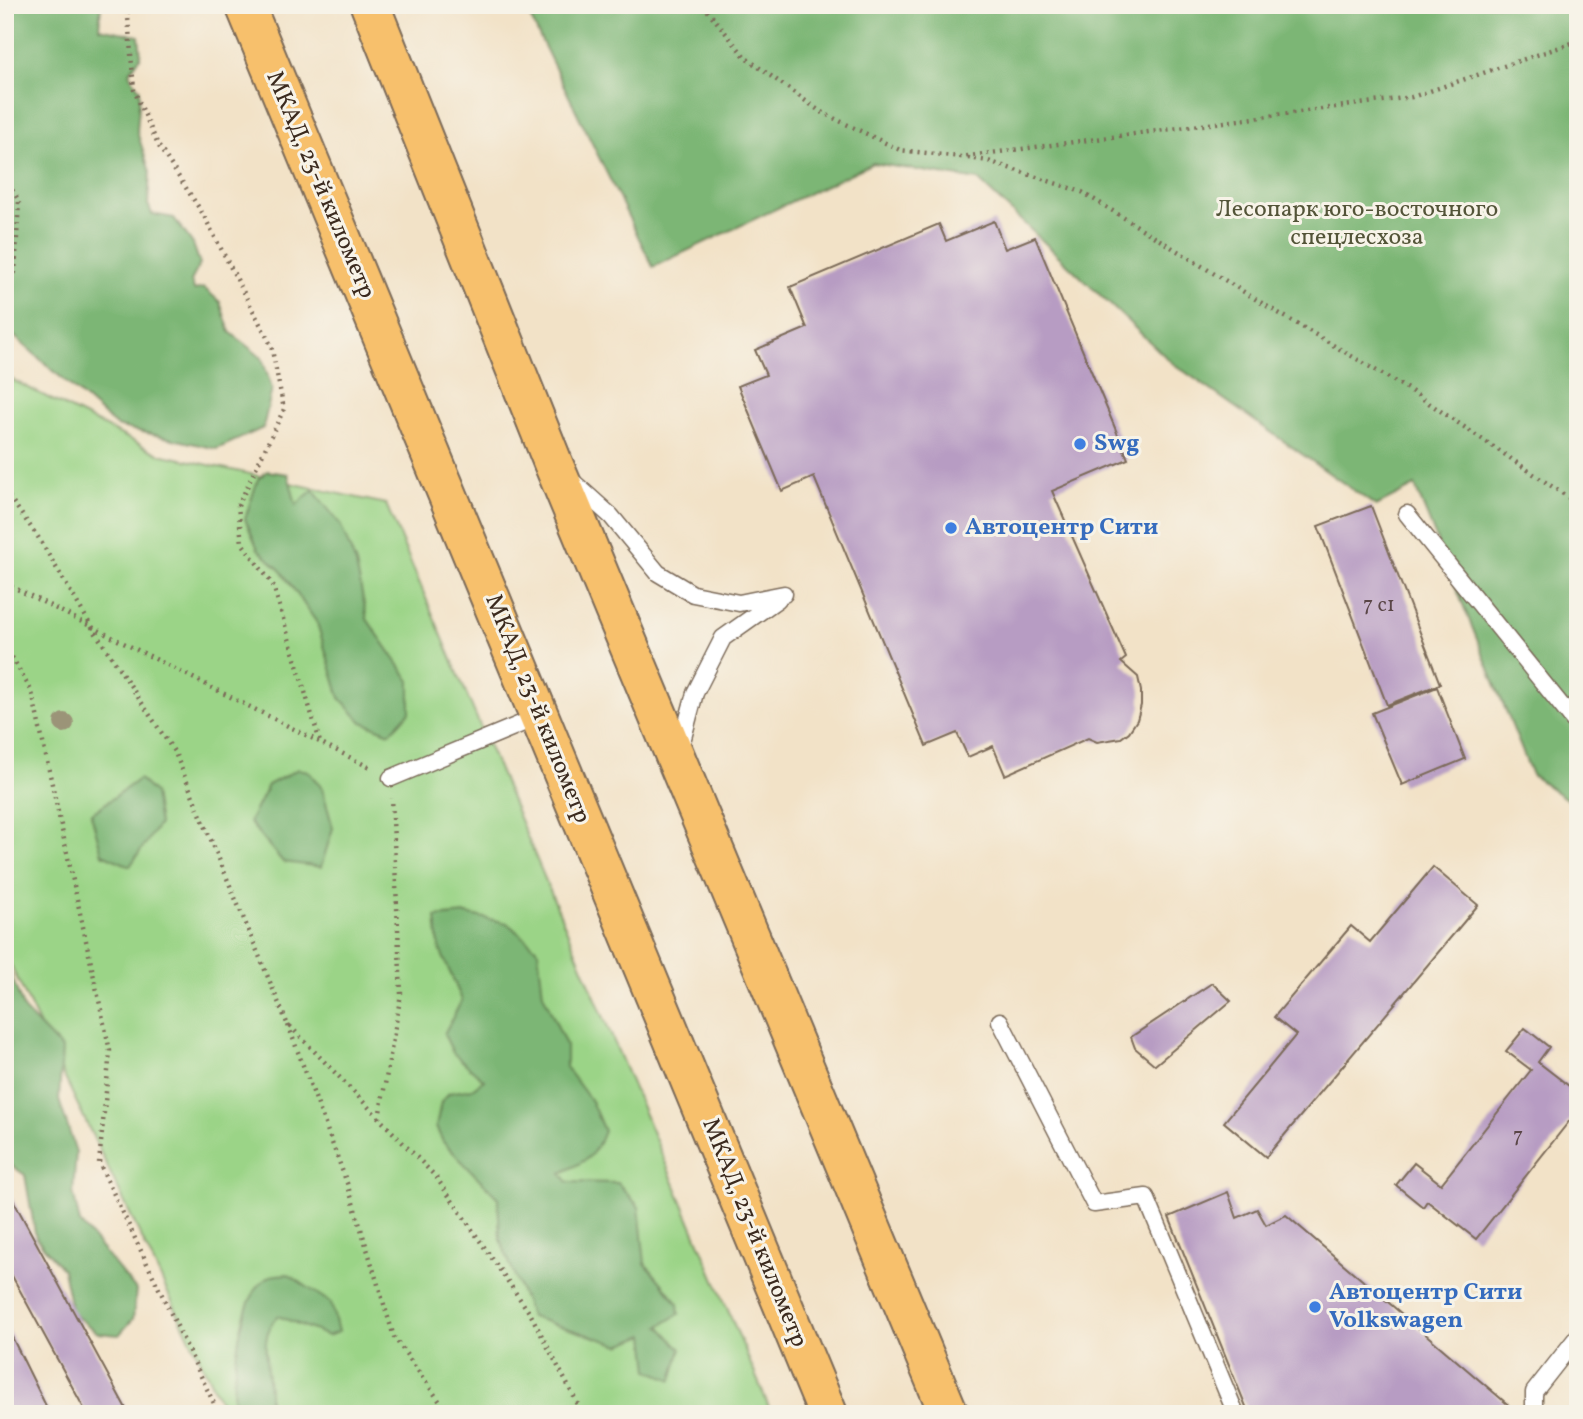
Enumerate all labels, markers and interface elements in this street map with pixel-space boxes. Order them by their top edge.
street label: МКАД, 23-й километр [257,66,383,304]
park label: Лесопарк юго-восточного спецлесхоза [1216,193,1498,255]
place label: Swg [1094,427,1139,461]
marker: Swg [1072,436,1088,452]
place label: Автоцентр Сити [965,511,1159,545]
marker: Автоцентр Сити [943,520,959,536]
street label: МКАД, 23-й километр [475,589,599,829]
house number: 7 с1 [1363,591,1395,620]
street label: МКАД, 23-й километр [692,1113,816,1353]
house number: 7 [1513,1122,1523,1151]
place label: Автоцентр Сити Volkswagen [1329,1276,1523,1338]
marker: Автоцентр Сити Volkswagen [1307,1299,1323,1315]

